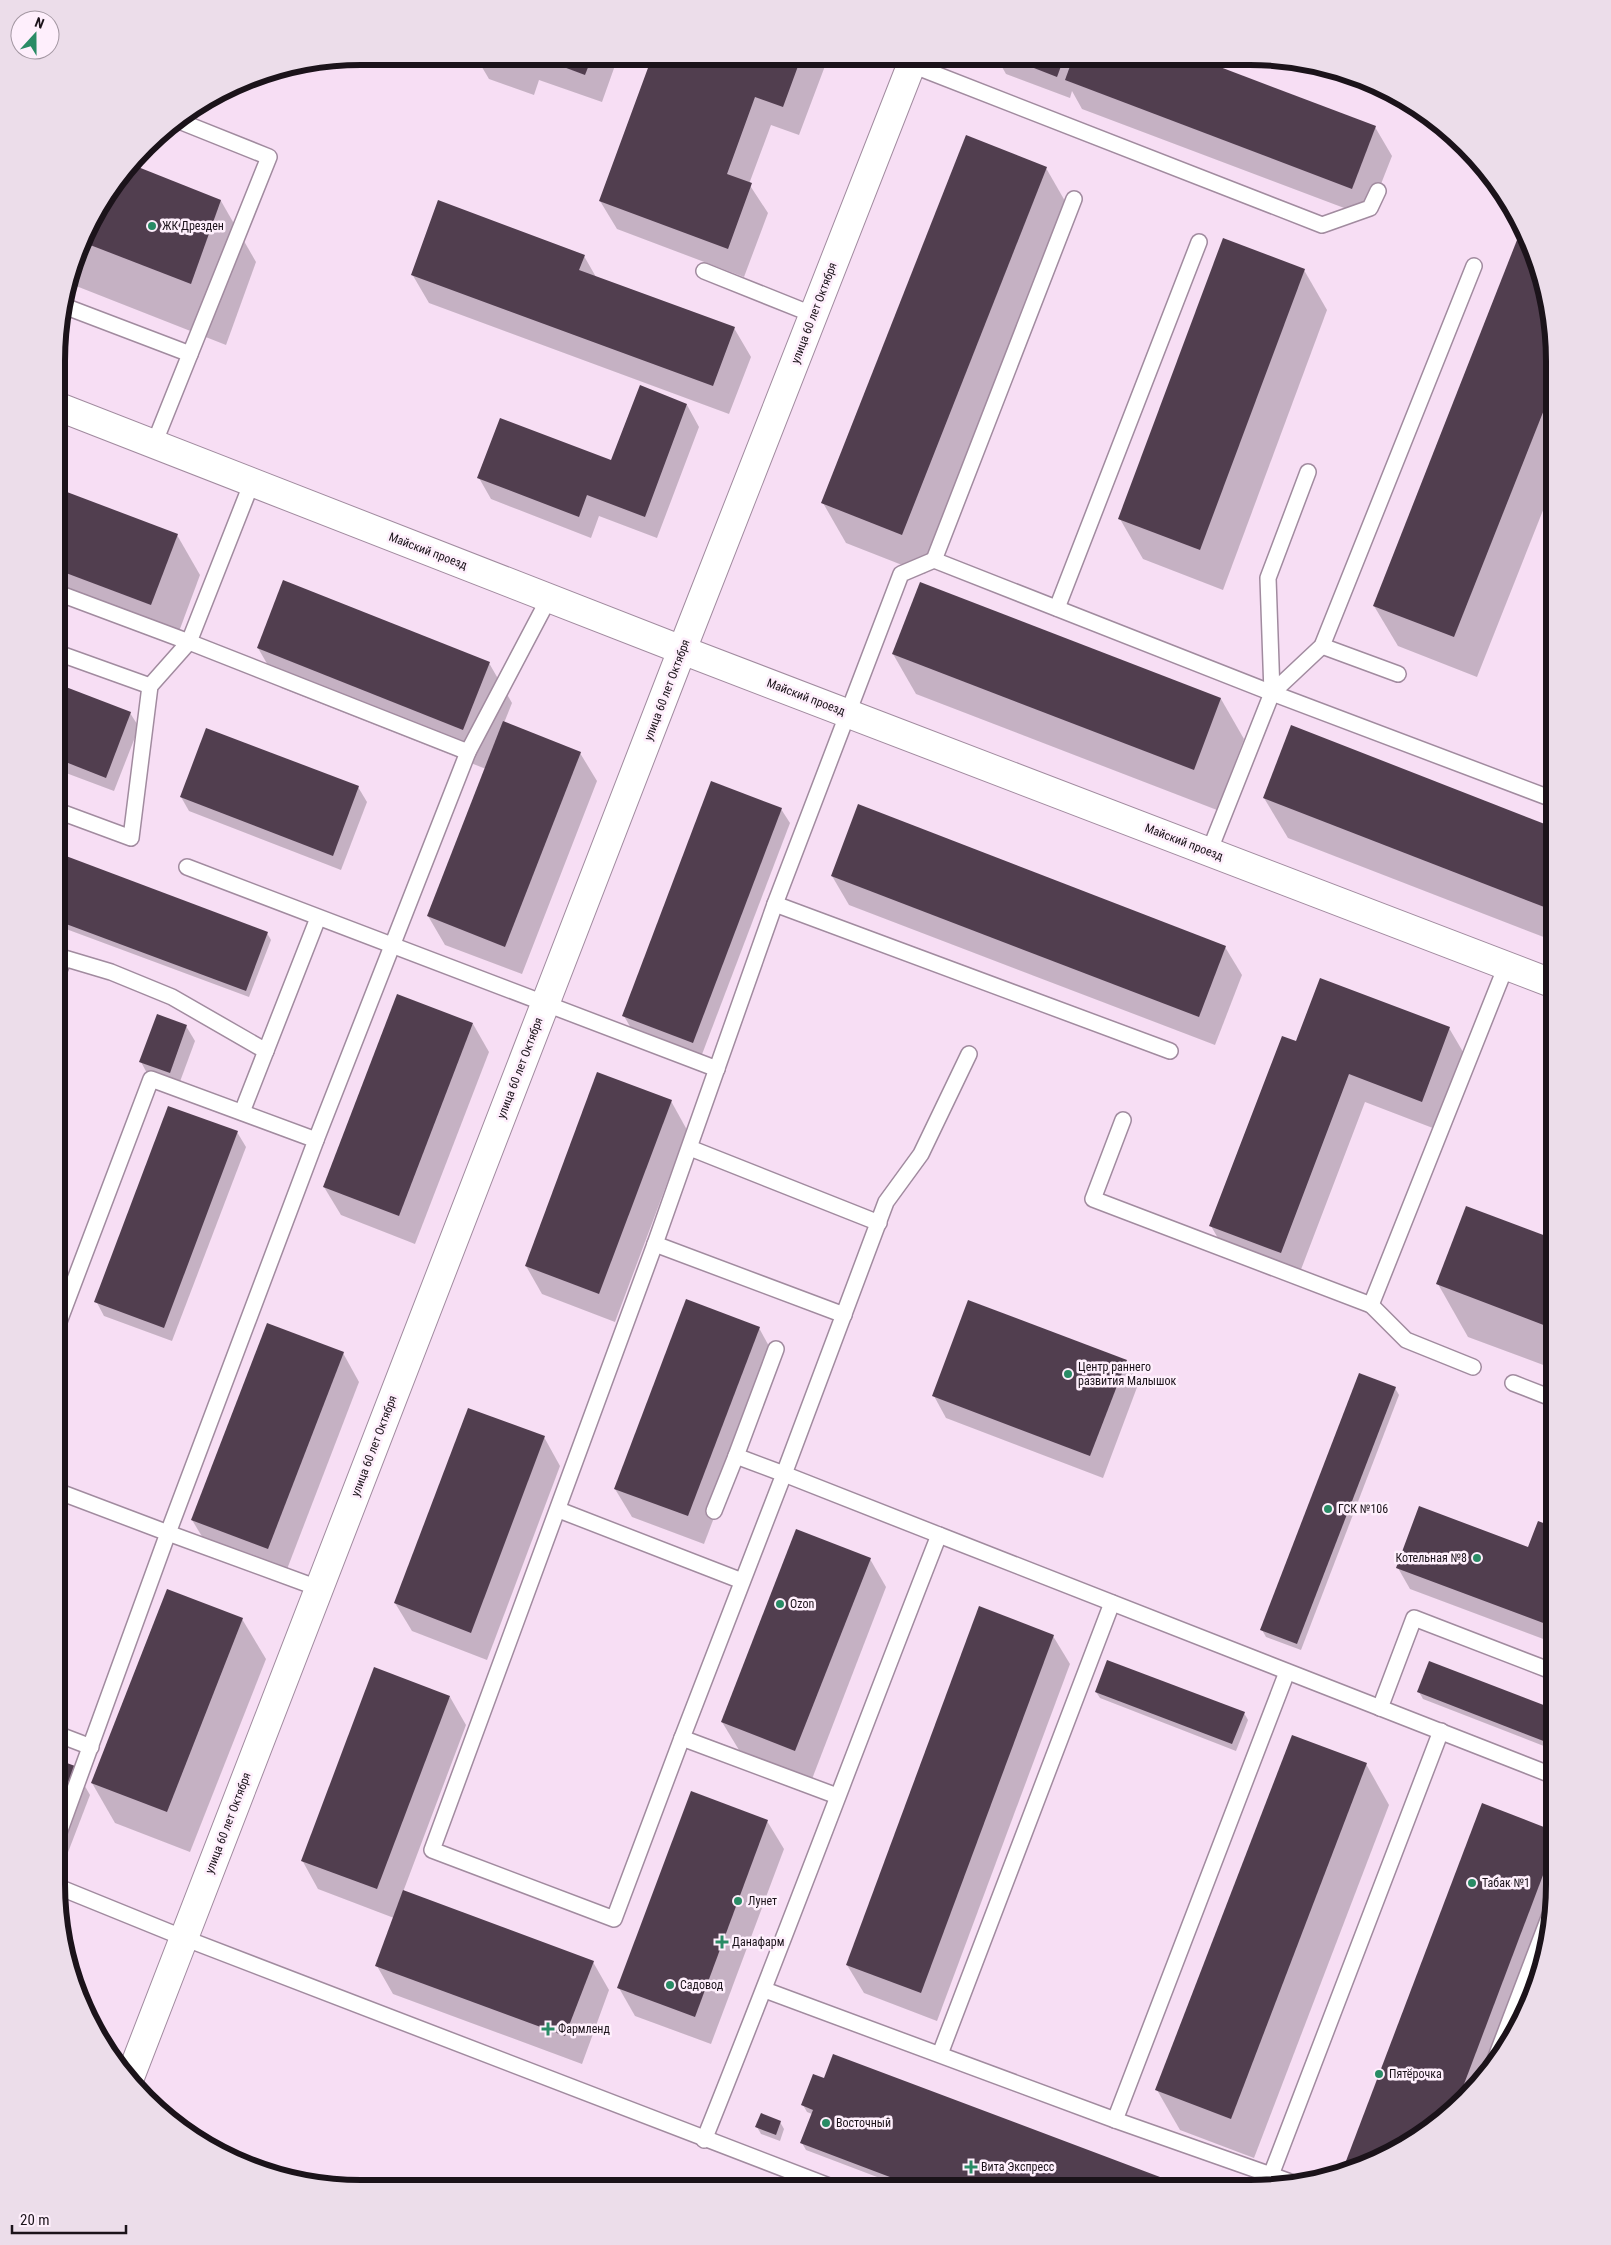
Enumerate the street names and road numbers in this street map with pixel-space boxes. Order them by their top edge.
street label: улица 60 лет Октября [788,260,840,366]
street label: Майский проезд [387,530,470,573]
street label: улица 60 лет Октября [641,637,693,743]
street label: Майский проезд [765,676,848,719]
street label: Майский проезд [1143,821,1226,864]
street label: улица 60 лет Октября [494,1015,546,1121]
street label: улица 60 лет Октября [348,1393,400,1499]
street label: улица 60 лет Октября [202,1770,254,1876]

